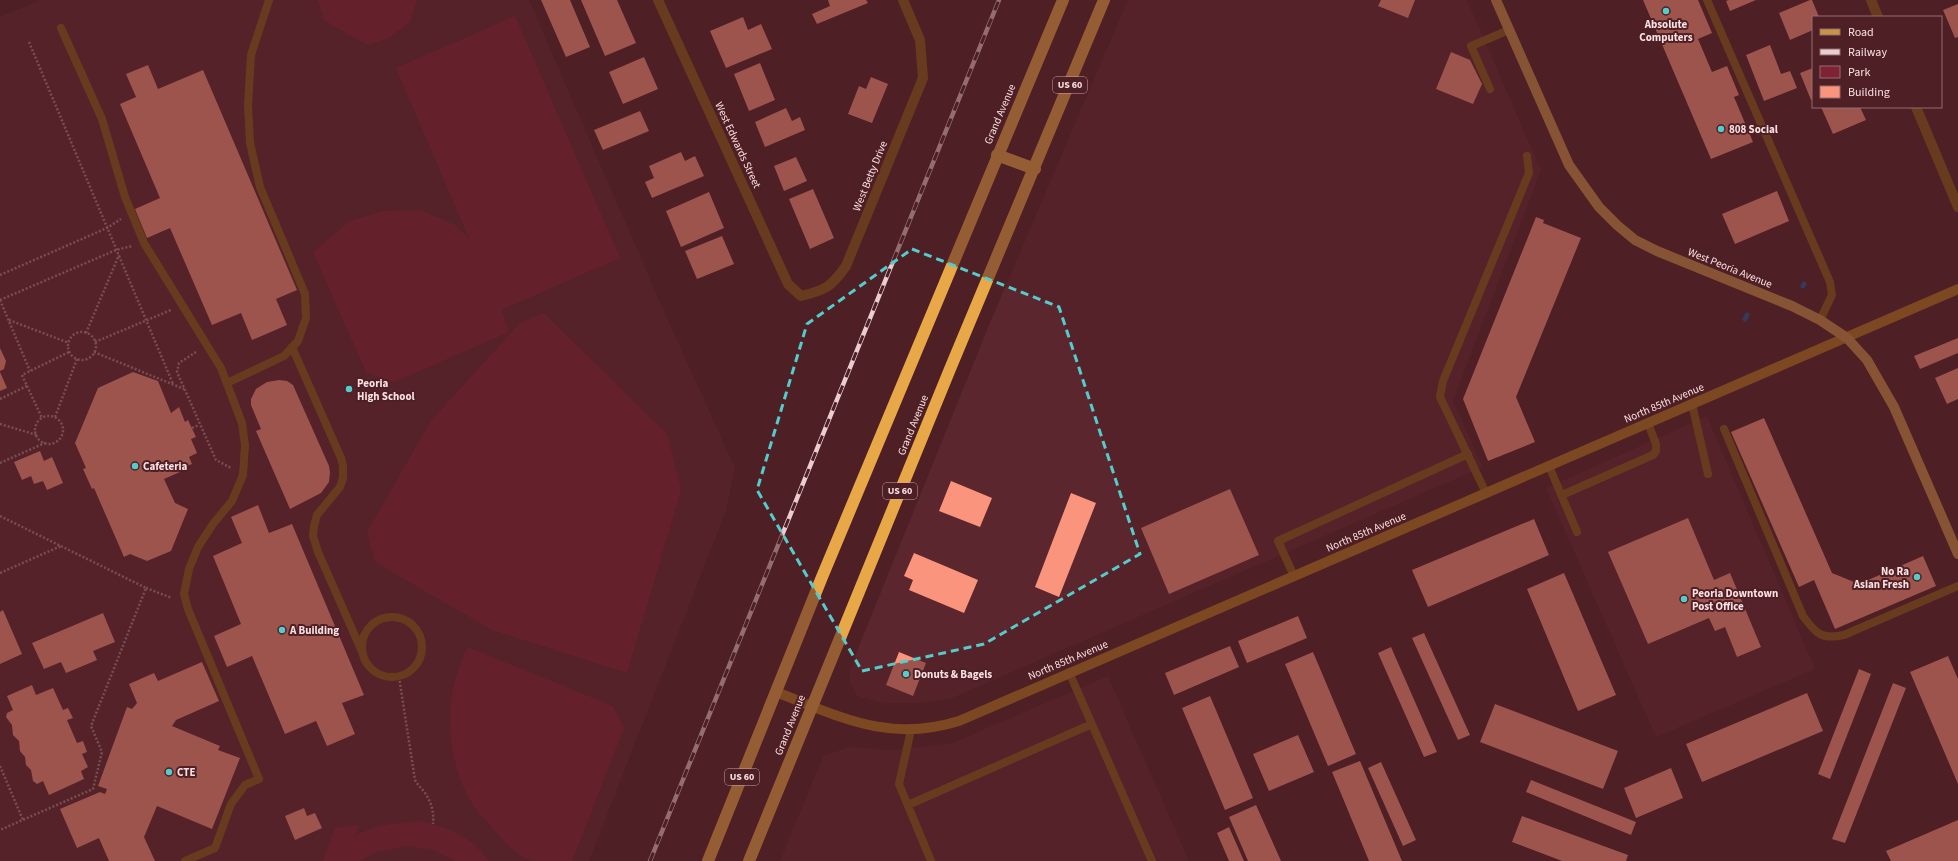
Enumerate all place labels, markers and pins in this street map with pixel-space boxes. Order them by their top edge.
marker: Absolute Computers [1661,6,1671,16]
place label: Absolute Computers [1639,17,1693,45]
place label: 808 Social [1729,122,1779,137]
marker: 808 Social [1716,124,1726,134]
place label: Peoria High School [357,376,416,404]
marker: Peoria High School [344,384,354,394]
place label: Cafeteria [143,459,188,474]
marker: Cafeteria [130,461,140,471]
place label: No Ra Asian Fresh [1853,564,1909,592]
marker: No Ra Asian Fresh [1912,572,1922,582]
place label: Peoria Downtown Post Office [1692,586,1778,614]
marker: Peoria Downtown Post Office [1679,594,1689,604]
place label: A Building [289,623,339,638]
marker: A Building [277,625,287,635]
place label: Donuts & Bagels [914,667,992,682]
marker: Donuts & Bagels [901,669,911,679]
place label: CTE [177,765,195,780]
marker: CTE [164,767,174,777]

